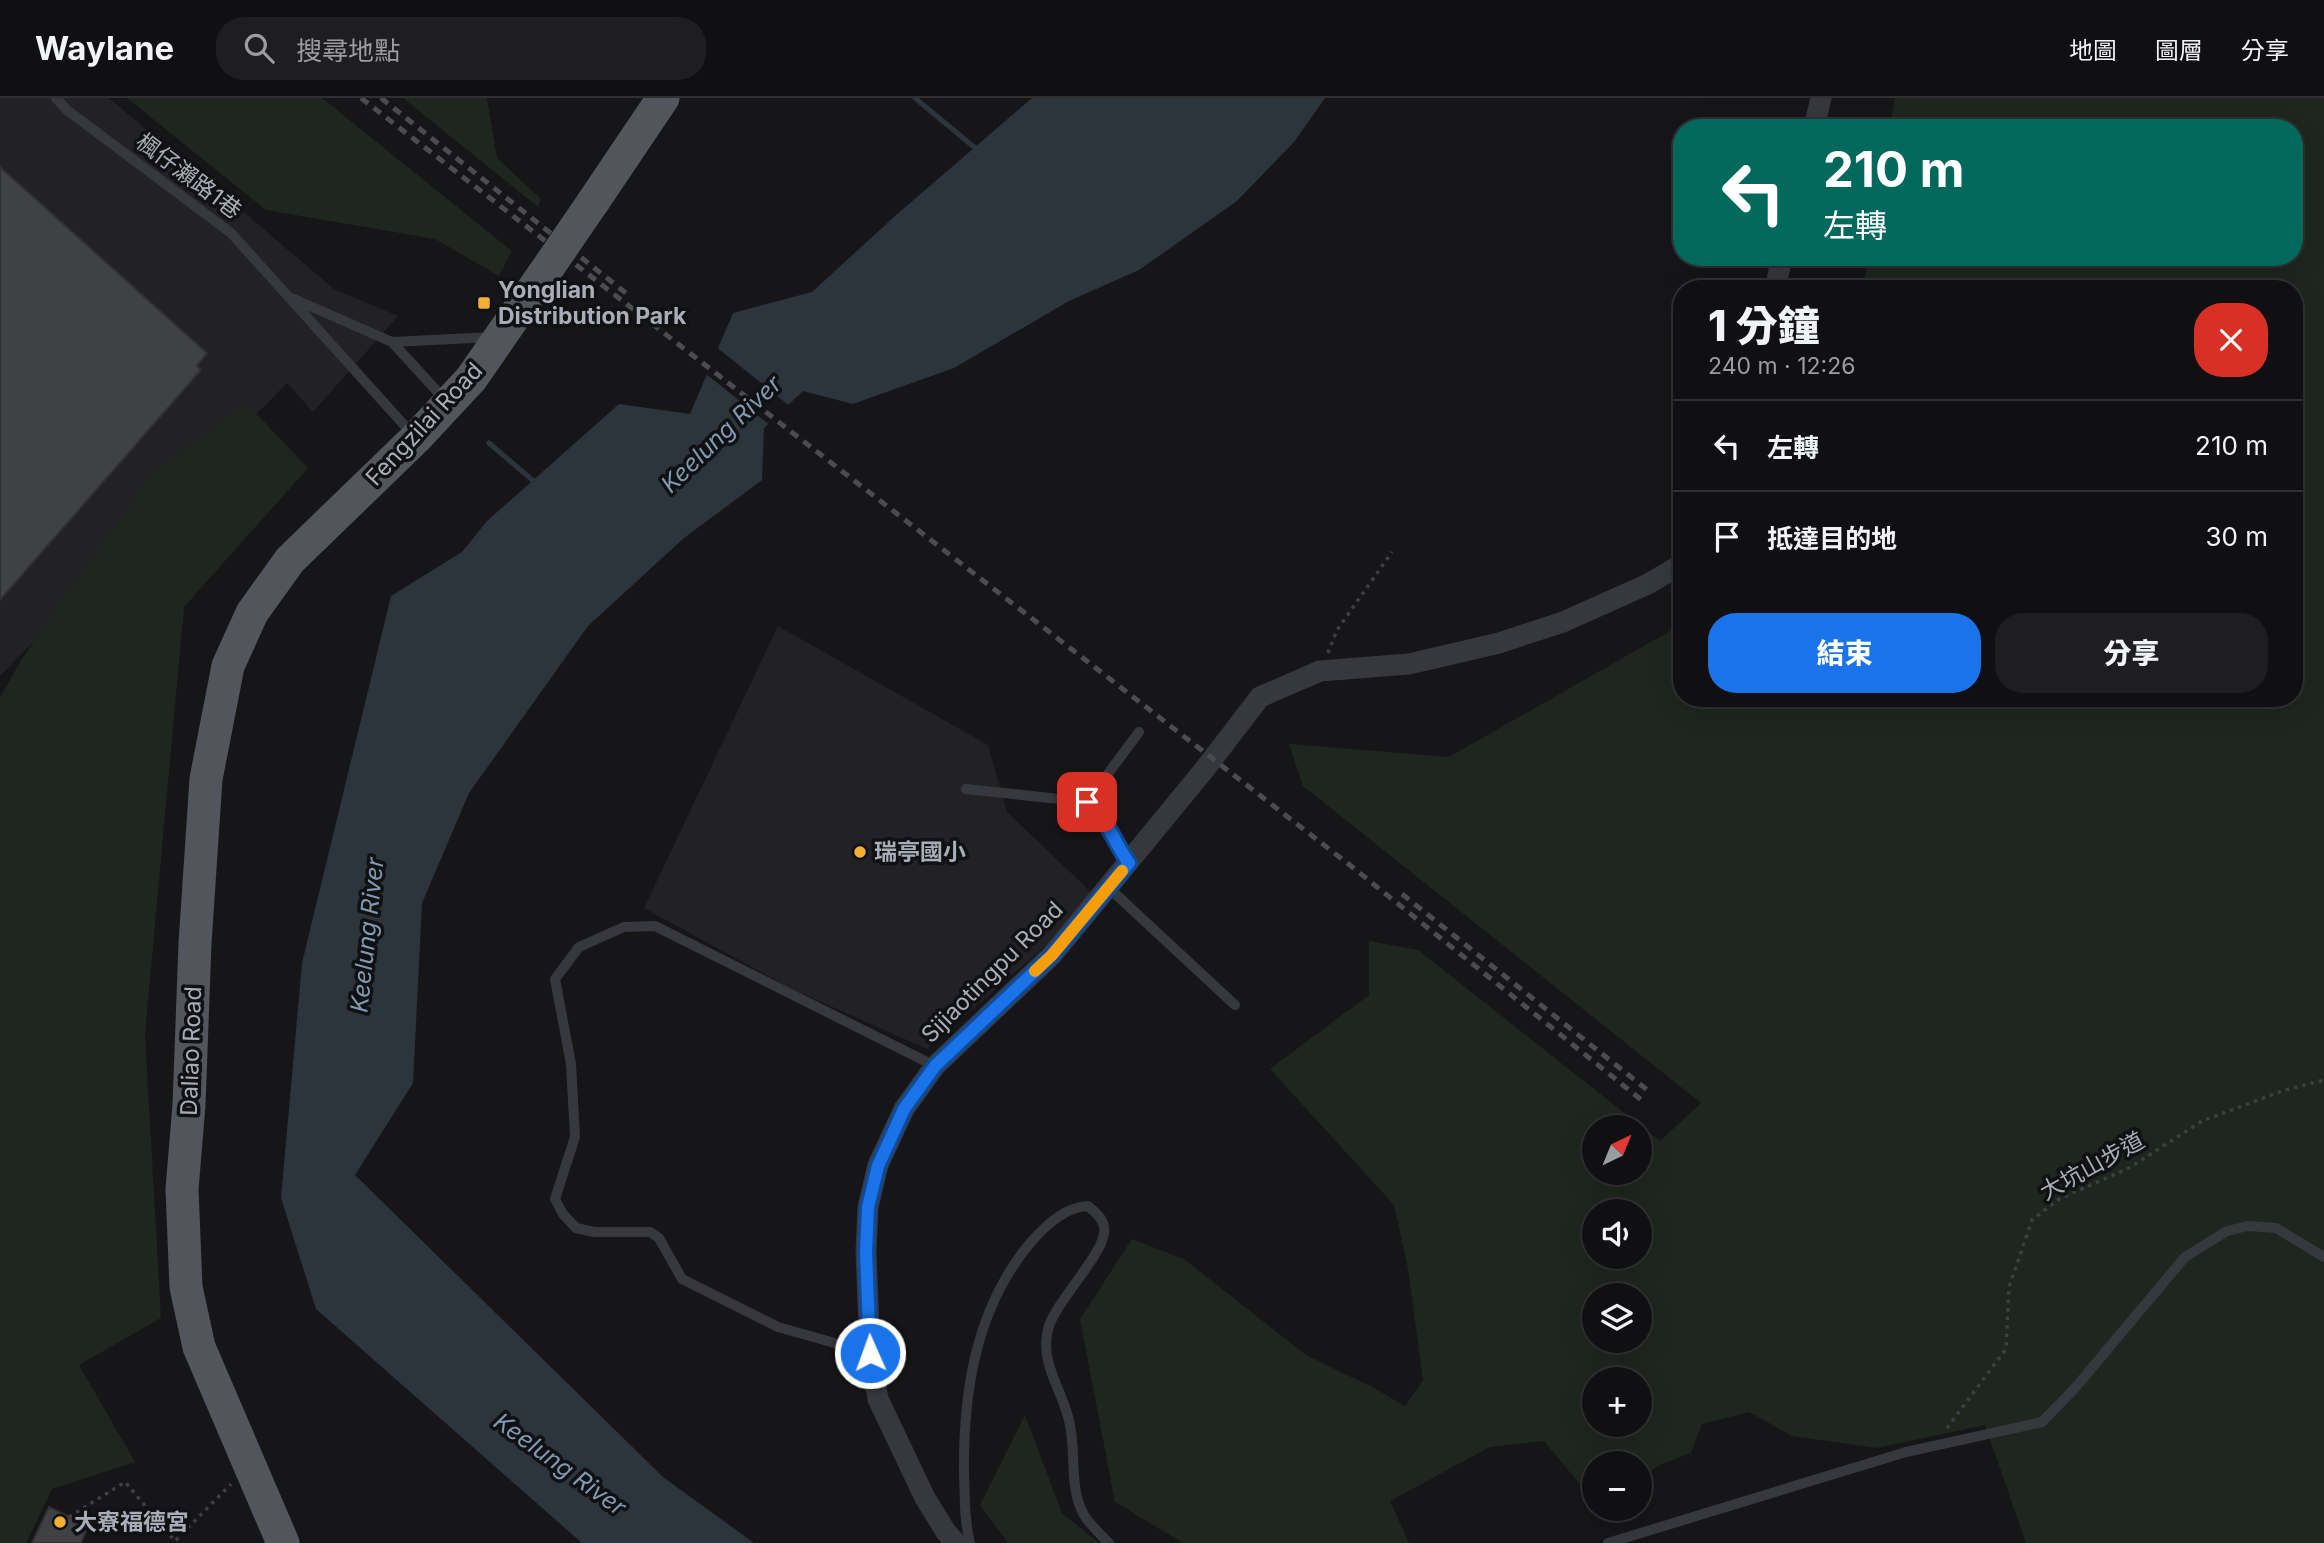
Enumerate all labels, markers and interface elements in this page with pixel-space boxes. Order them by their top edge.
search box [216,17,706,80]
text: Waylane [35,28,174,68]
icon: search [240,29,278,67]
text: 搜尋地點 [296,35,400,66]
text: 地圖 [2069,36,2117,65]
text: 圖層 [2155,36,2203,65]
text: 分享 [2241,36,2289,65]
street label: 楓仔瀨路1巷 [131,127,247,225]
text: 210 m [1823,140,1964,199]
icon: left [1708,147,1799,238]
text: 左轉 [1823,206,1887,245]
place label: Yonglian Distribution Park [498,276,687,330]
marker: Yonglian Distribution Park [476,295,492,311]
text: 1 分鐘 [1708,300,1820,351]
button: close [2194,303,2268,377]
text: 240 m · 12:26 [1708,352,1856,380]
street label: Fengzilai Road [360,357,488,491]
water label: Keelung River [655,369,788,498]
icon: left [1708,427,1746,465]
text: 210 m [2195,430,2268,461]
text: 左轉 [1767,432,1819,463]
icon: arrive [1708,518,1746,556]
text: 30 m [2205,521,2268,552]
text: 抵達目的地 [1767,523,1897,554]
button: 結束 [1708,613,1981,693]
button: 分享 [1995,613,2268,693]
pin [1057,772,1117,832]
icon: arrive [1068,783,1106,821]
place label: 瑞亭國小 [874,838,966,866]
marker: 瑞亭國小 [852,844,868,860]
water label: Keelung River [344,855,390,1014]
street label: Sijiaotingpu Road [915,895,1069,1049]
street label: Daliao Road [175,986,207,1116]
north arrow [1582,1115,1652,1185]
map controls [1582,1115,1652,1521]
street label: 大坑山步道 [2035,1126,2149,1206]
button: sound [1582,1199,1652,1269]
button: layers [1582,1283,1652,1353]
position arrow [833,1316,907,1390]
button: + [1582,1367,1652,1437]
water label: Keelung River [489,1407,632,1522]
button: − [1582,1451,1652,1521]
place label: 大寮福德宮 [74,1508,189,1536]
marker: 大寮福德宮 [52,1514,68,1530]

